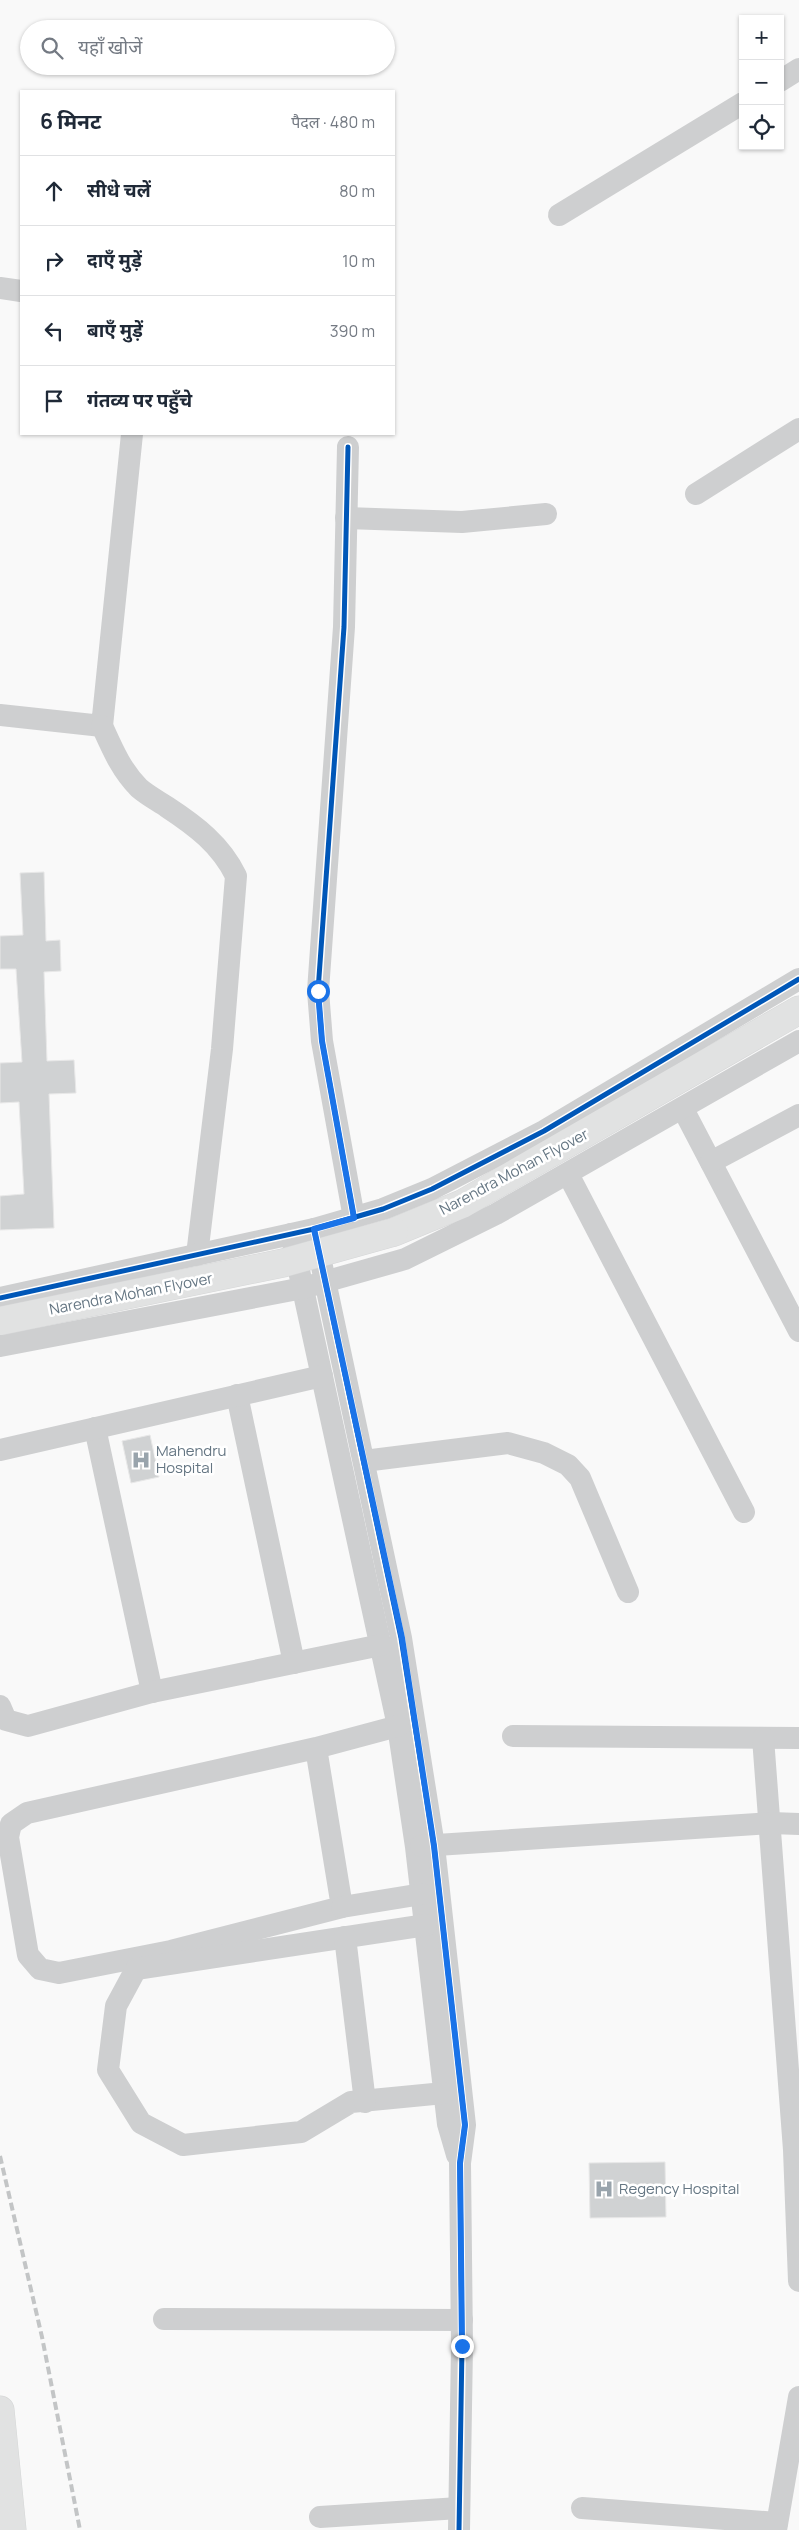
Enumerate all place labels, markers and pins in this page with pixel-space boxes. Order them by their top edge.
place label: Mahendru Hospital [156,1440,226,1478]
hospital icon: Mahendru Hospital [130,1449,152,1471]
hospital icon: Regency Hospital [593,2178,615,2200]
place label: Regency Hospital [619,2178,740,2199]

